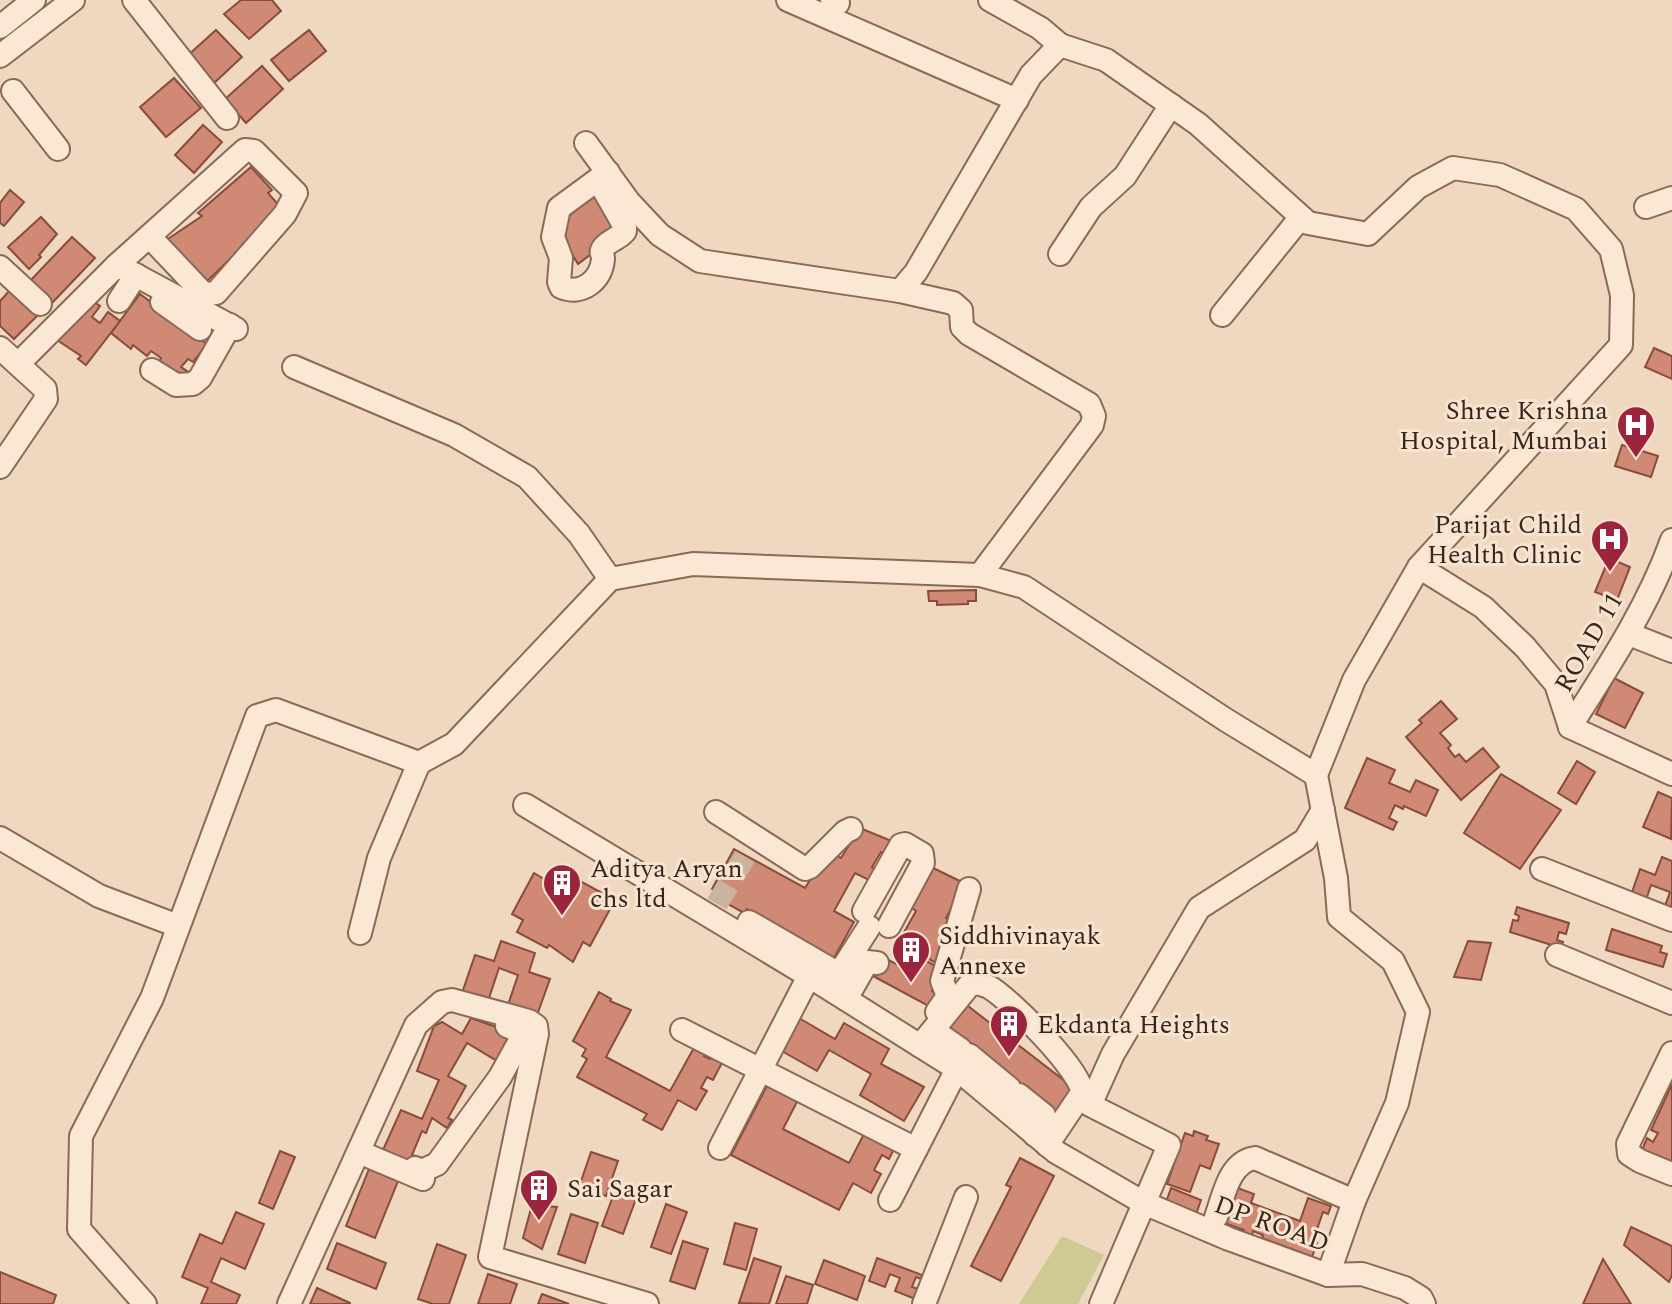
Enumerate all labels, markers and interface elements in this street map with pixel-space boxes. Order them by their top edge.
place label: Shree Krishna Hospital, Mumbai [1399,391,1608,461]
hospital icon: Shree Krishna Hospital, Mumbai [1615,404,1657,459]
place label: Parijat Child Health Clinic [1427,505,1582,575]
hospital icon: Parijat Child Health Clinic [1589,518,1631,573]
street label: ROAD 11 [1544,585,1634,700]
place label: Aditya Aryan chs ltd [590,849,743,919]
building icon: Aditya Aryan chs ltd [541,862,583,917]
place label: Siddhivinayak Annexe [939,916,1101,986]
building icon: Siddhivinayak Annexe [890,929,932,984]
building icon: Ekdanta Heights [988,1003,1030,1058]
place label: Ekdanta Heights [1037,1005,1230,1045]
building icon: Sai Sagar [518,1167,560,1222]
place label: Sai Sagar [567,1169,673,1209]
street label: DP ROAD [1208,1185,1335,1263]

